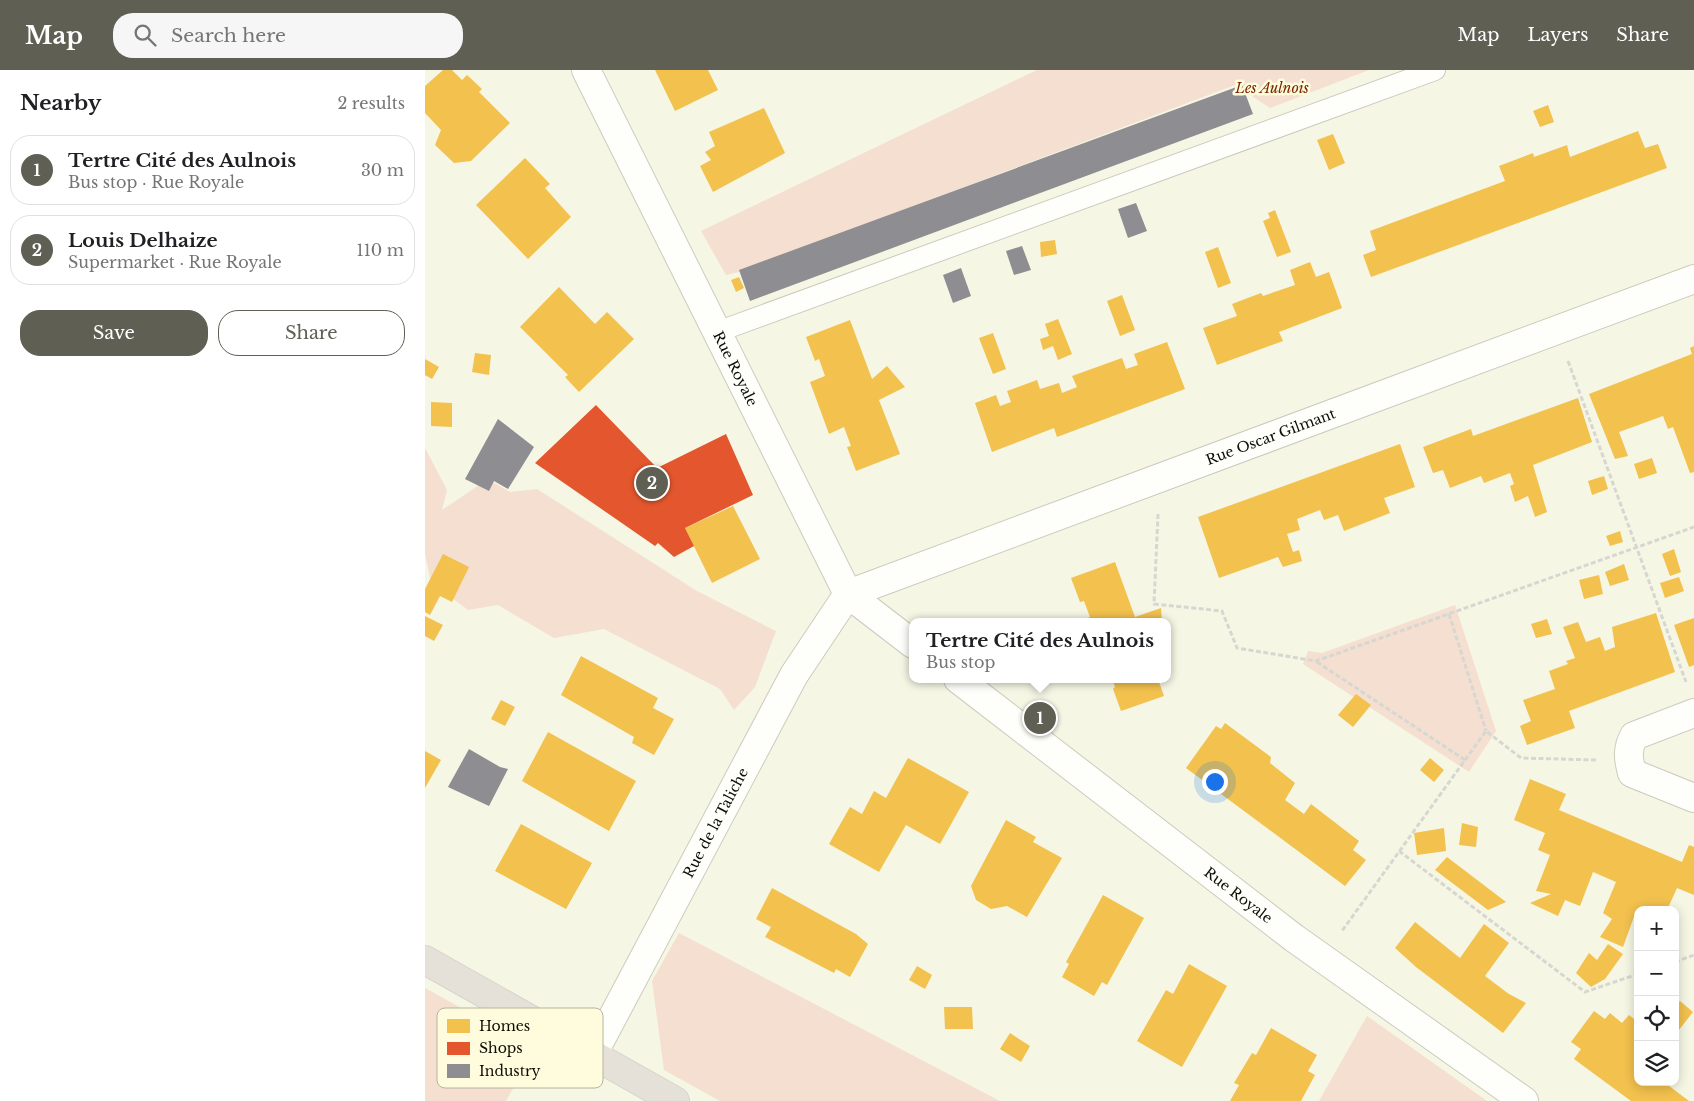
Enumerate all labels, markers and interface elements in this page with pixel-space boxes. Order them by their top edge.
search box [113,13,463,58]
text: Map [25,21,83,50]
icon: search [131,21,159,49]
text: Search here [171,24,286,47]
text: Map [1458,24,1499,46]
text: Layers [1527,24,1588,46]
text: Share [1616,24,1669,46]
park label: Les Aulnois [1234,79,1309,97]
text: Nearby [20,90,101,116]
text: 2 results [337,93,405,113]
text: Tertre Cité des Aulnois [68,149,296,172]
text: 1 [34,160,40,180]
text: 30 m [361,160,404,180]
text: Bus stop · Rue Royale [68,172,244,192]
text: Louis Delhaize [68,229,218,252]
text: 2 [32,240,42,260]
text: 110 m [357,240,404,260]
text: Supermarket · Rue Royale [68,252,282,272]
button: Save [20,310,208,356]
button: Share [218,310,405,356]
street label: Rue Royale [709,328,762,409]
street label: Rue Oscar Gilmant [1203,404,1339,469]
pin: 2 [636,464,668,502]
popup [909,618,1171,683]
text: Tertre Cité des Aulnois [926,629,1154,652]
text: Bus stop [926,652,995,672]
pin: 1 [1024,699,1056,737]
street label: Rue de la Taliche [679,765,752,881]
your location [1202,769,1228,795]
street label: Rue Royale [1201,863,1276,927]
map controls [1634,906,1679,1086]
button: + [1634,906,1679,951]
button: − [1634,951,1679,996]
button: locate [1634,996,1679,1041]
legend [437,1008,603,1088]
text: Homes [479,1017,530,1035]
text: Shops [479,1039,523,1057]
button: layers [1634,1041,1679,1086]
text: Industry [479,1062,541,1080]

